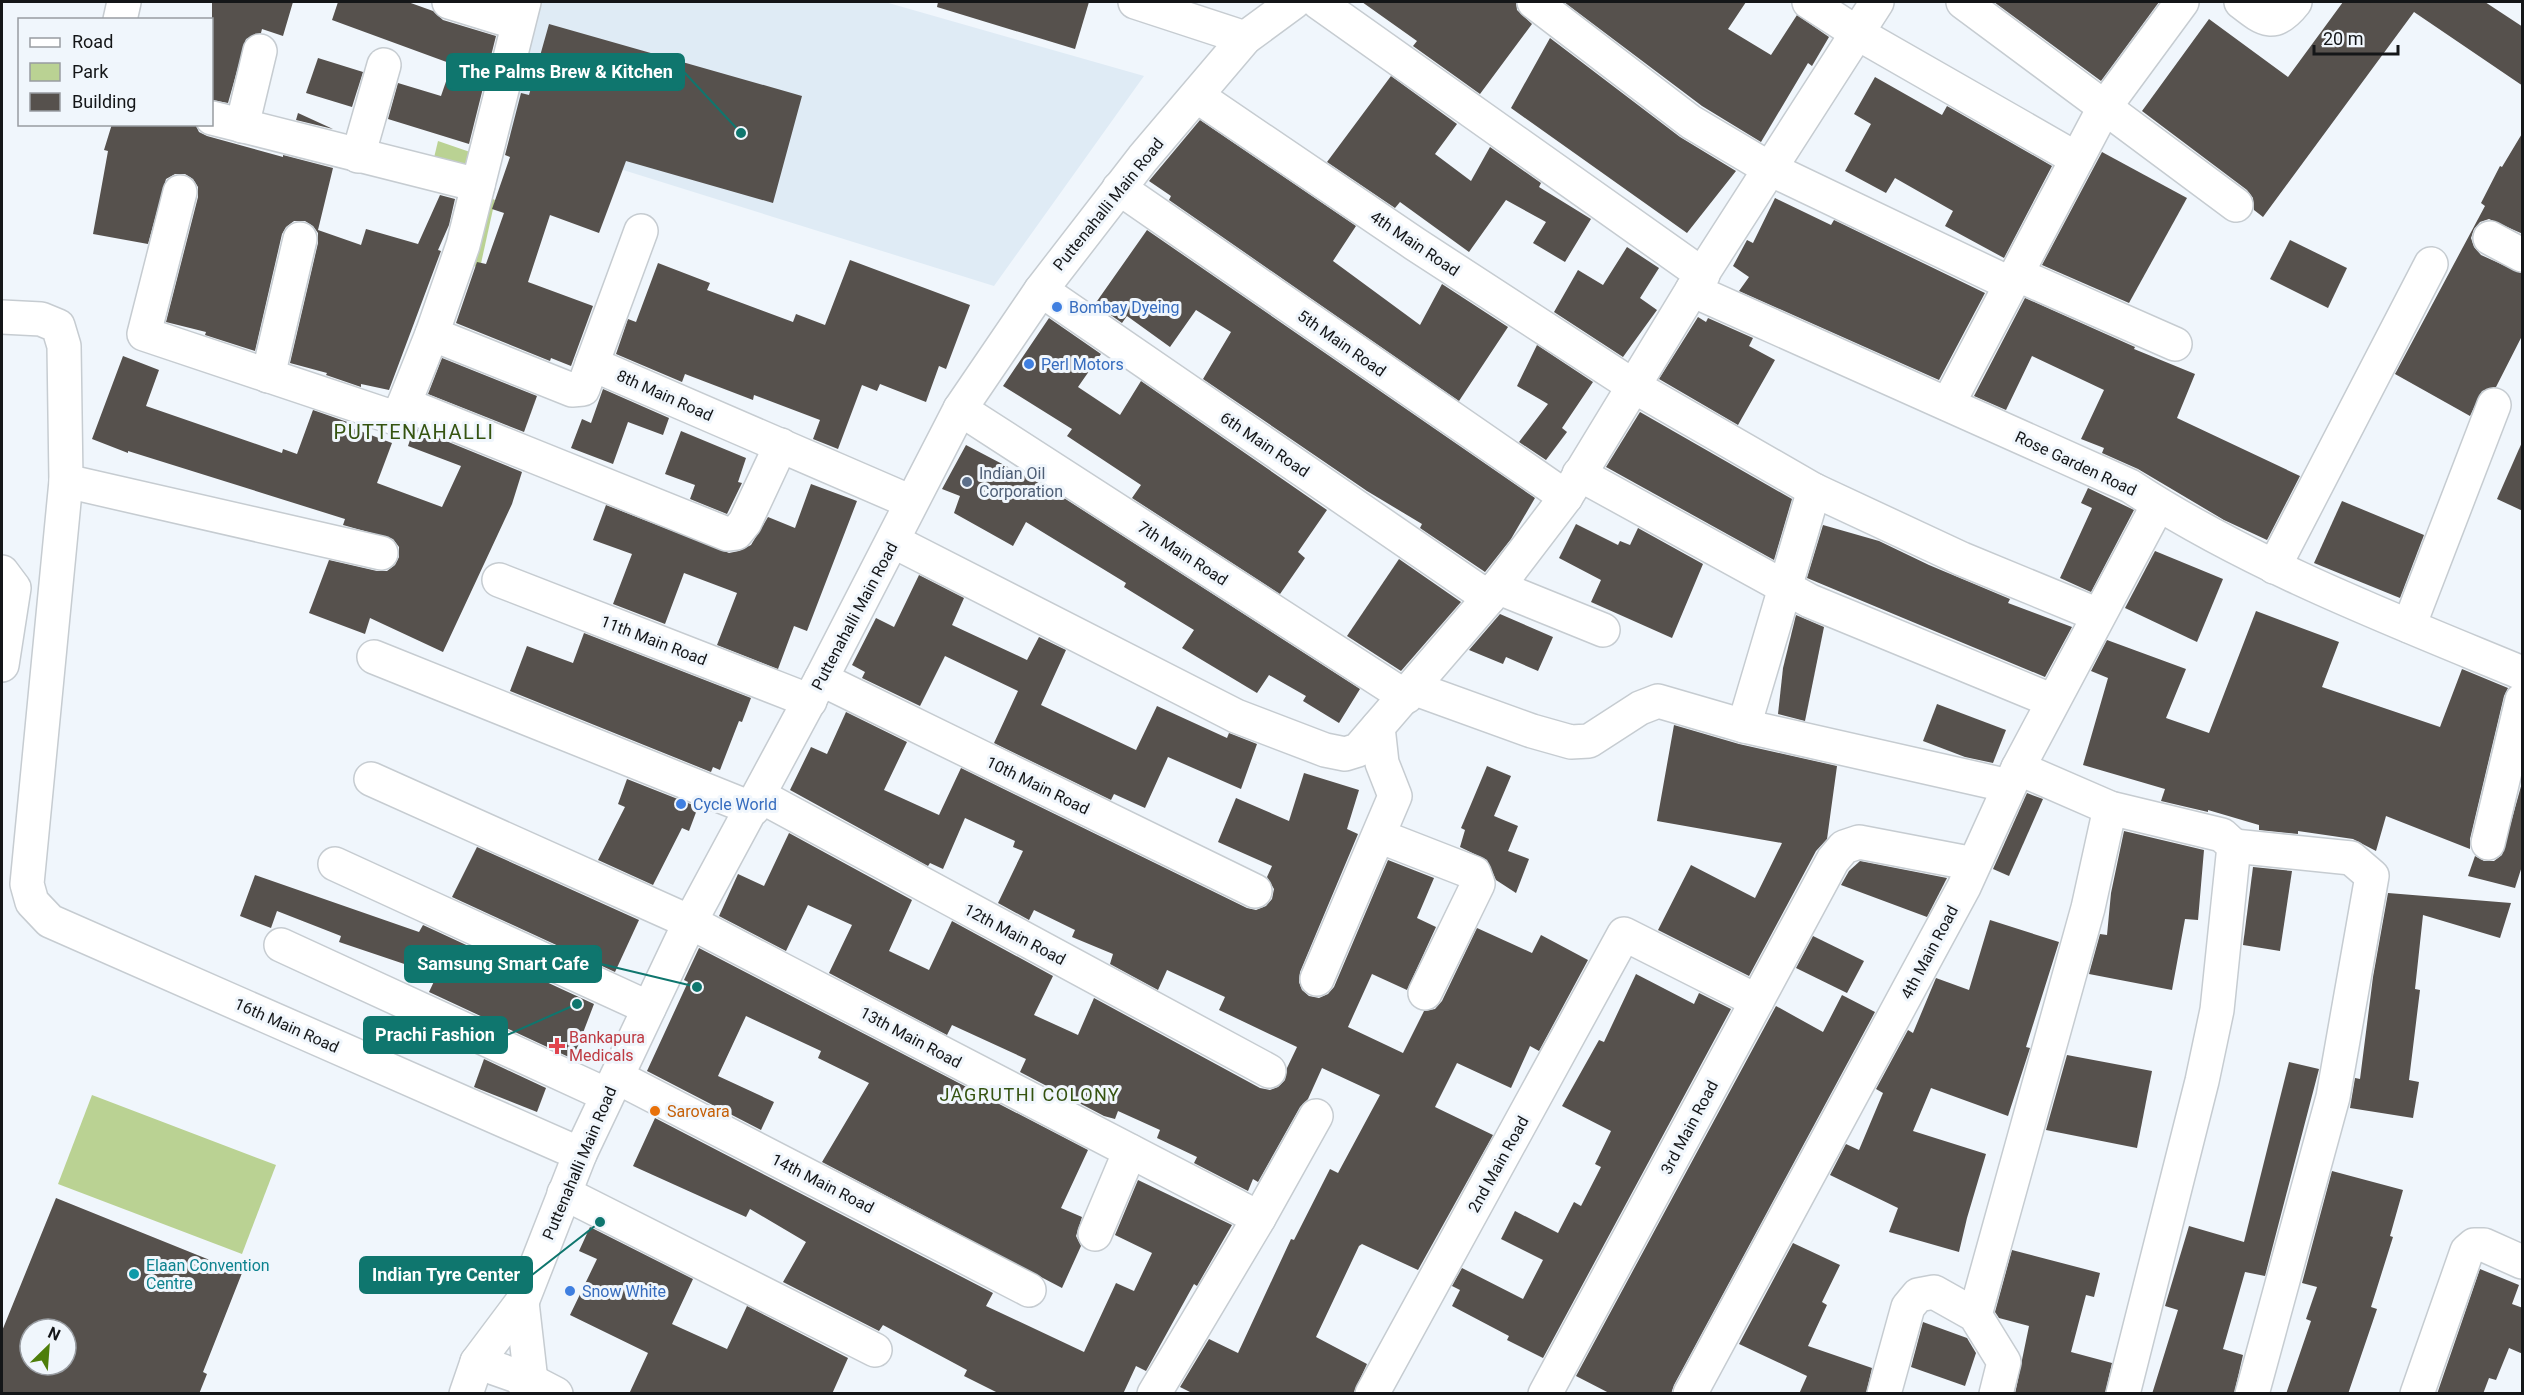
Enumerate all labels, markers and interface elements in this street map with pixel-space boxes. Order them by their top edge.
legend [18,18,213,126]
scale bar [2314,18,2398,56]
text: 20 m [2323,28,2363,49]
text: Road [72,31,113,52]
callout: The Palms Brew & Kitchen [447,54,684,90]
text: Park [72,61,109,82]
text: The Palms Brew & Kitchen [459,61,673,82]
text: Building [72,91,136,112]
street label: Puttenahalli Main Road [1049,134,1168,274]
street label: 4th Main Road [1367,207,1463,280]
place label: Bombay Dyeing [1069,298,1179,317]
marker: Bombay Dyeing [1050,300,1064,314]
street label: 5th Main Road [1294,306,1389,381]
place label: Perl Motors [1041,355,1124,374]
marker: Perl Motors [1022,357,1036,371]
street label: 8th Main Road [614,366,716,425]
street label: 6th Main Road [1217,408,1313,481]
district label: PUTTENAHALLI [334,420,494,444]
street label: Rose Garden Road [2012,427,2139,500]
place label: Indian Oil Corporation [979,464,1063,501]
marker: Indian Oil Corporation [960,475,974,489]
street label: 7th Main Road [1134,517,1231,589]
street label: Puttenahalli Main Road [807,539,901,693]
street label: 11th Main Road [598,612,710,669]
street label: 10th Main Road [983,752,1092,819]
place label: Cycle World [693,795,777,814]
marker: Cycle World [674,797,688,811]
street label: 12th Main Road [961,900,1069,969]
street label: 4th Main Road [1897,902,1962,1002]
callout: Samsung Smart Cafe [405,946,601,982]
text: Samsung Smart Cafe [417,953,589,974]
street label: 16th Main Road [232,994,342,1057]
street label: 13th Main Road [857,1003,965,1072]
callout: Prachi Fashion [364,1017,507,1053]
text: Prachi Fashion [375,1024,495,1045]
place label: Bankapura Medicals [569,1028,645,1065]
marker: Bankapura Medicals [550,1039,564,1053]
street label: 3rd Main Road [1657,1077,1722,1177]
street label: Puttenahalli Main Road [539,1084,620,1243]
district label: JAGRUTHI COLONY [940,1084,1120,1105]
place label: Sarovara [667,1102,730,1121]
marker: Sarovara [648,1104,662,1118]
street label: 2nd Main Road [1464,1113,1533,1216]
street label: 14th Main Road [769,1150,877,1217]
place label: Elaan Convention Centre [146,1256,270,1293]
callout: Indian Tyre Center [360,1257,532,1293]
text: Indian Tyre Center [372,1264,520,1285]
marker: Elaan Convention Centre [127,1267,141,1281]
place label: Snow White [582,1282,666,1301]
marker: Snow White [563,1284,577,1298]
north arrow [18,1317,78,1377]
text: N [45,1323,63,1345]

